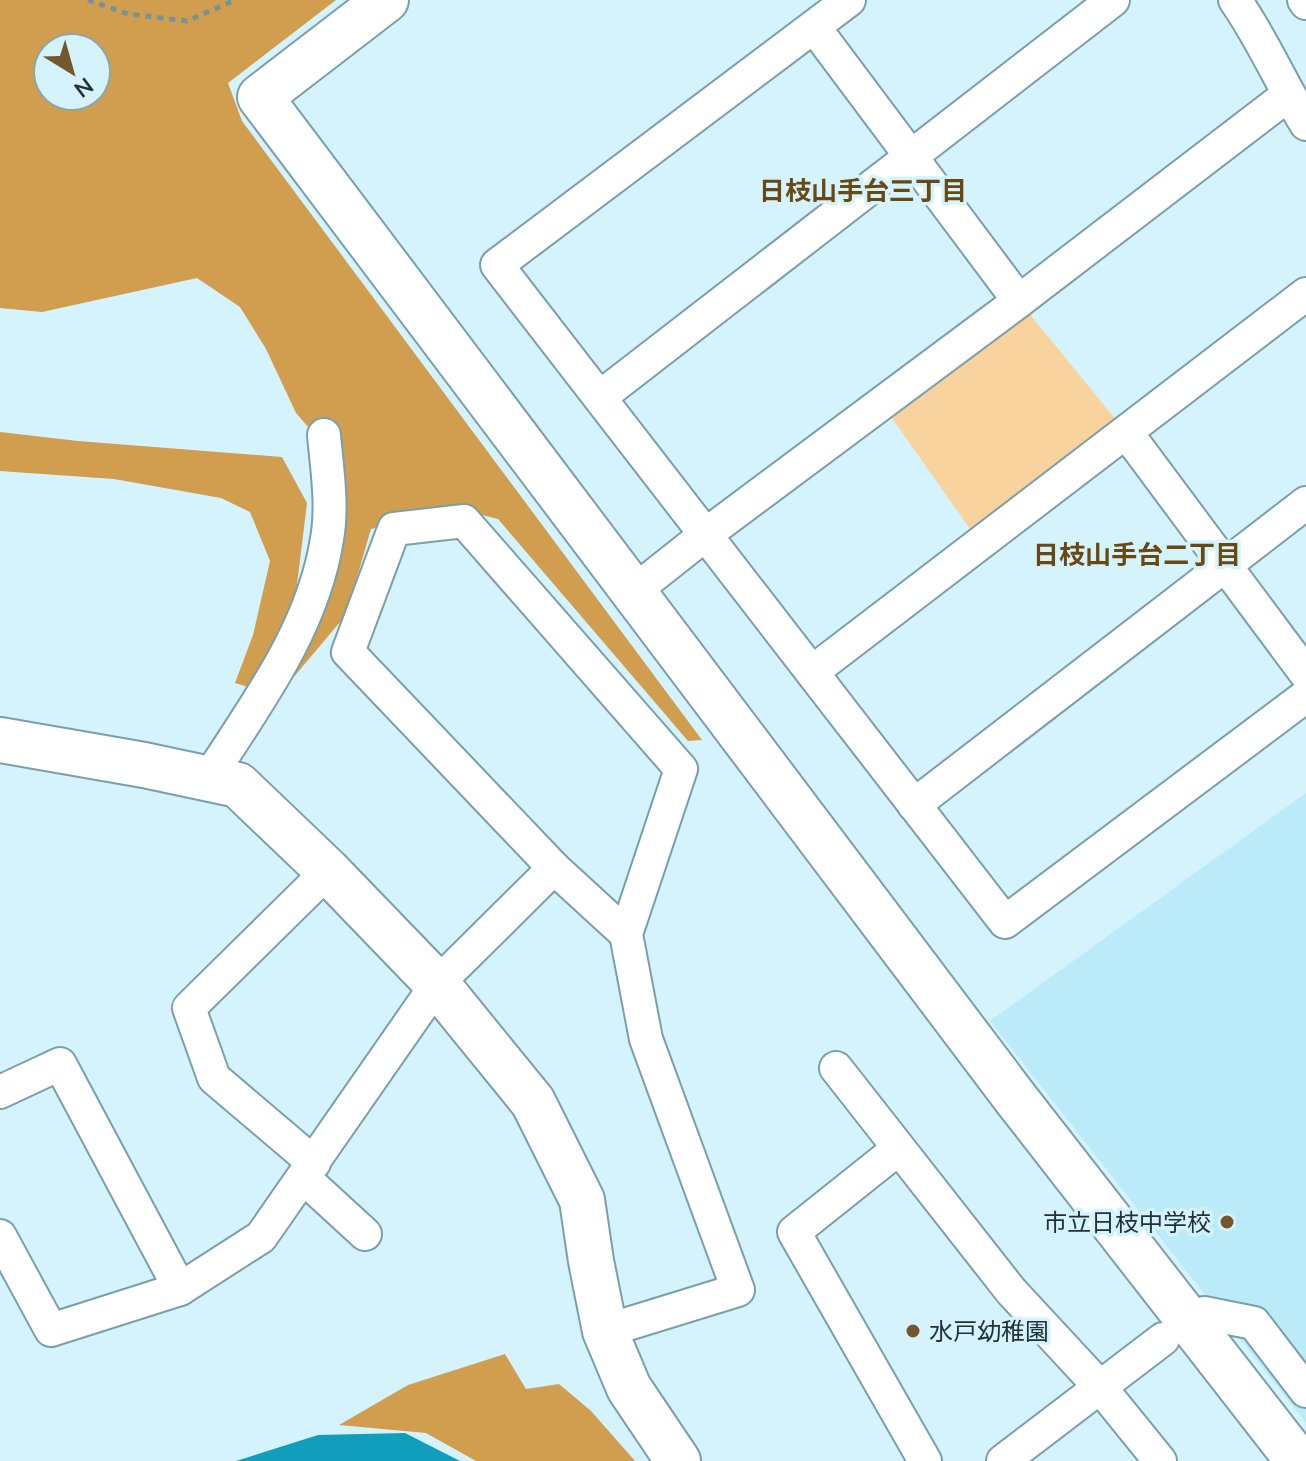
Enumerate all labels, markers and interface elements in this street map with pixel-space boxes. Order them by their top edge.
north arrow [32,32,112,112]
text: N [69,72,99,104]
district label: 日枝山手台三丁目 [759,174,967,207]
district label: 日枝山手台二丁目 [1033,538,1241,571]
place label: 市立日枝中学校 [1043,1207,1211,1237]
marker: 市立日枝中学校 [1218,1213,1236,1231]
place label: 水戸幼稚園 [929,1316,1049,1346]
marker: 水戸幼稚園 [904,1322,922,1340]

